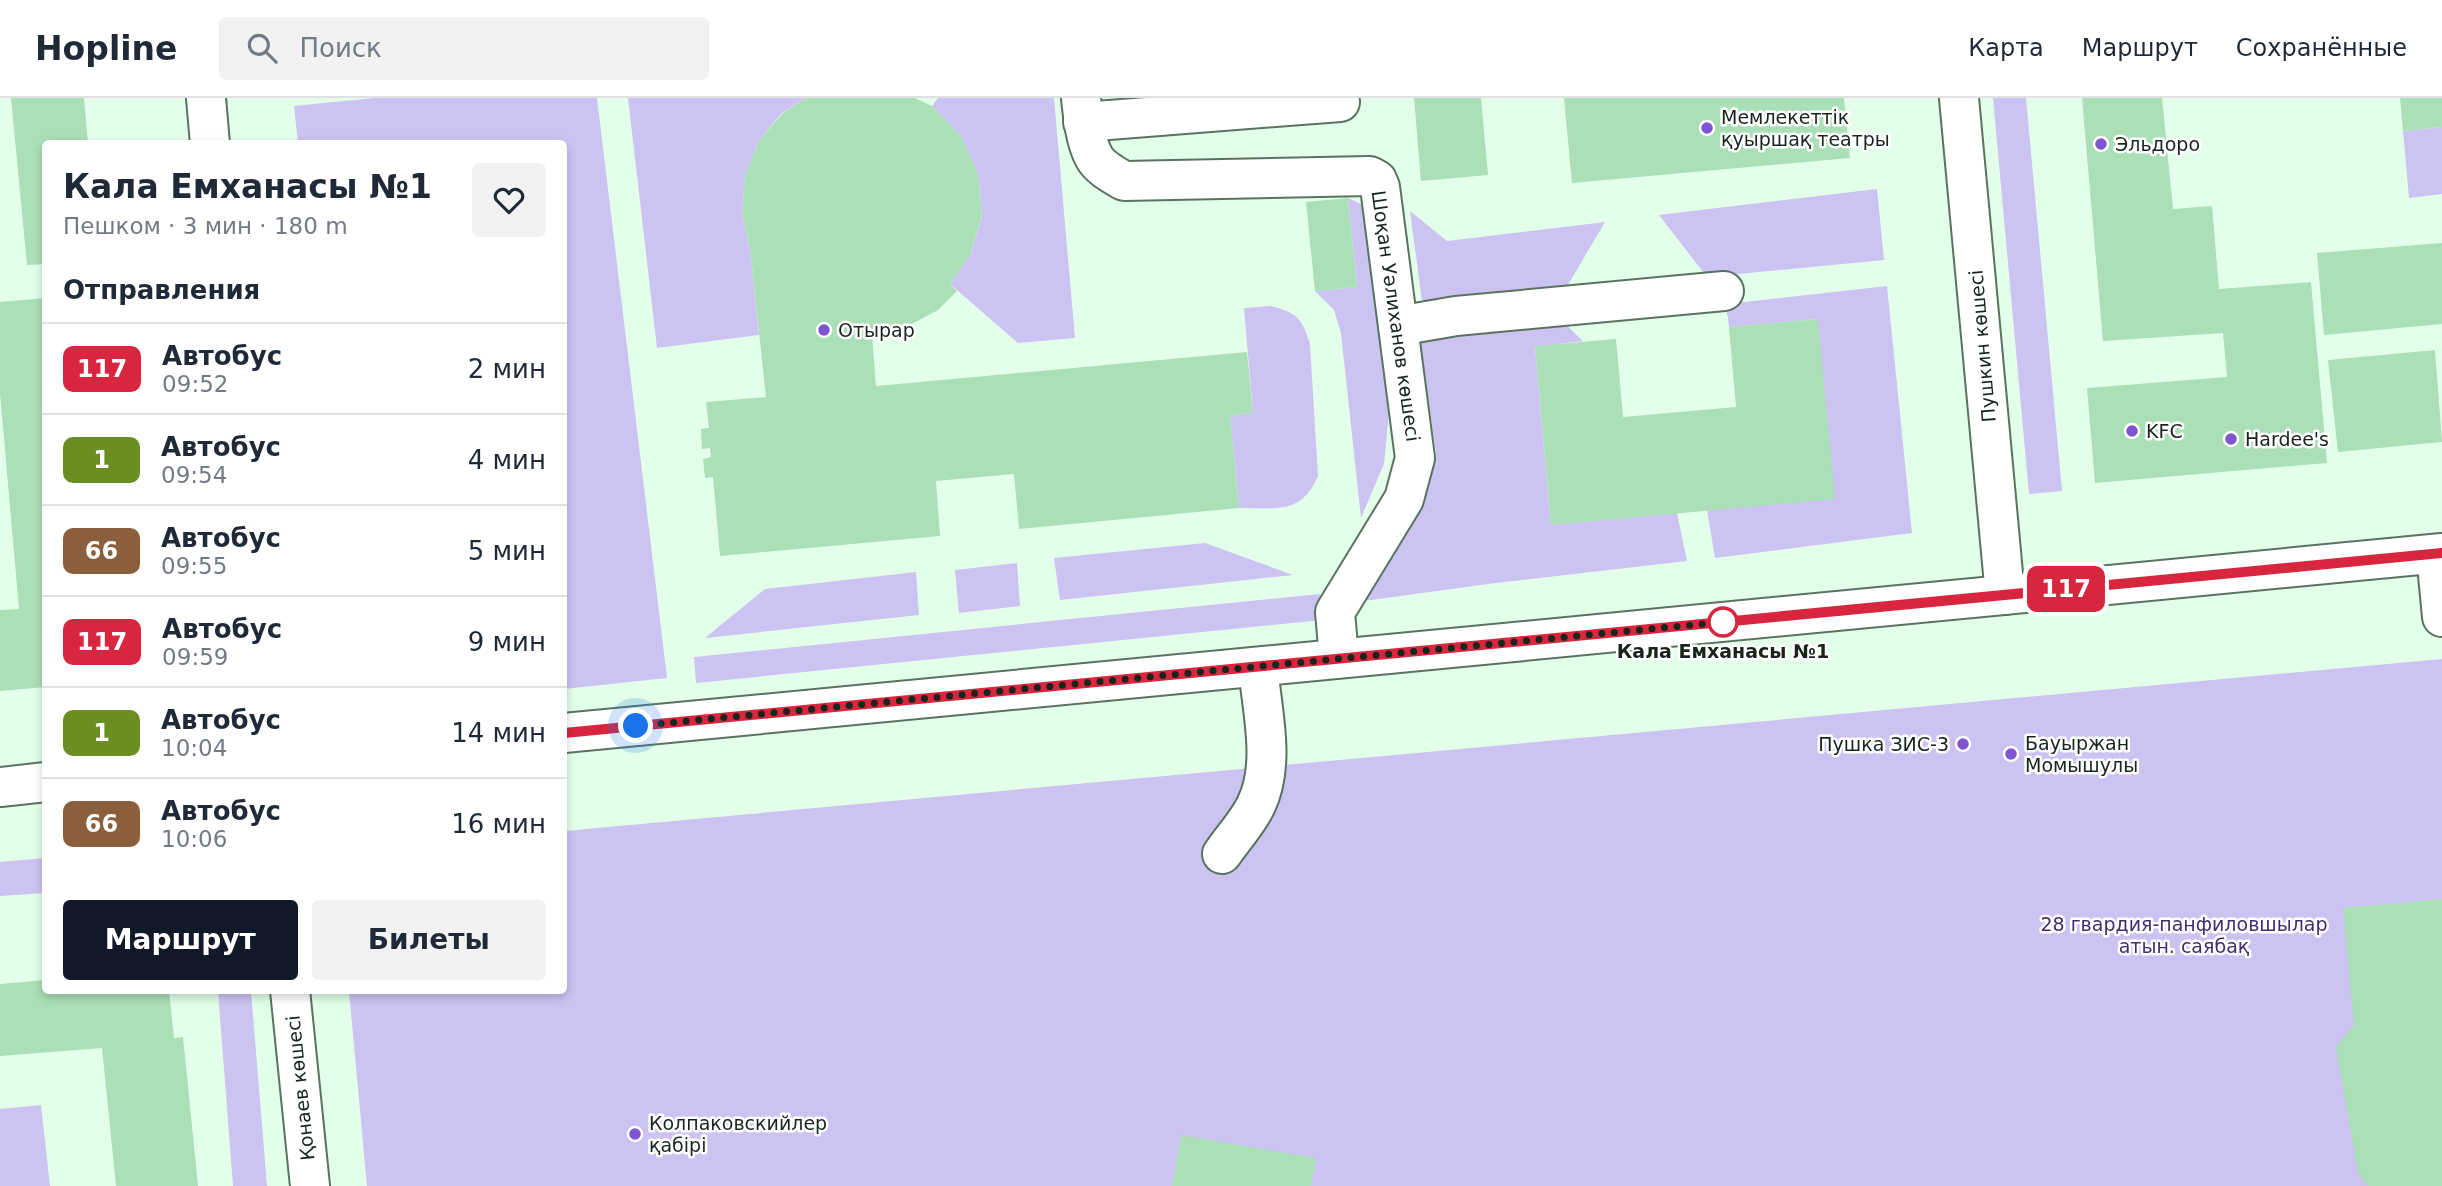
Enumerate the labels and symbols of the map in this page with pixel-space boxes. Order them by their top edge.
place label: Мемлекеттік қуыршақ театры [1721,106,1890,150]
marker: Мемлекеттік қуыршақ театры [1699,120,1715,136]
place label: Эльдоро [2115,133,2200,155]
marker: Эльдоро [2093,136,2109,152]
street label: Шоқан Уәлиханов көшесі [1367,189,1425,443]
street label: Пушкин көшесі [1964,269,2000,423]
place label: Отырар [838,319,915,341]
marker: Отырар [816,322,832,338]
place label: KFC [2146,420,2183,442]
marker: KFC [2124,423,2140,439]
place label: Hardee's [2245,428,2329,450]
marker: Hardee's [2223,431,2239,447]
line badge: 117 [2026,566,2106,612]
marker: Кала Eмханасы №1 [1708,607,1738,637]
place label: Кала Eмханасы №1 [1617,640,1829,662]
your location [618,708,653,743]
place label: Бауыржан Момышулы [2025,732,2138,776]
place label: Пушка ЗИС-3 [1818,733,1949,755]
marker: Пушка ЗИС-3 [1955,736,1971,752]
marker: Бауыржан Момышулы [2003,746,2019,762]
park label: 28 гвардия-панфиловшылар атын. саябақ [2040,913,2328,957]
street label: Қонаев көшесі [281,1014,319,1162]
place label: Колпаковскийлер қабірі [649,1112,827,1156]
marker: Колпаковскийлер қабірі [627,1126,643,1142]

